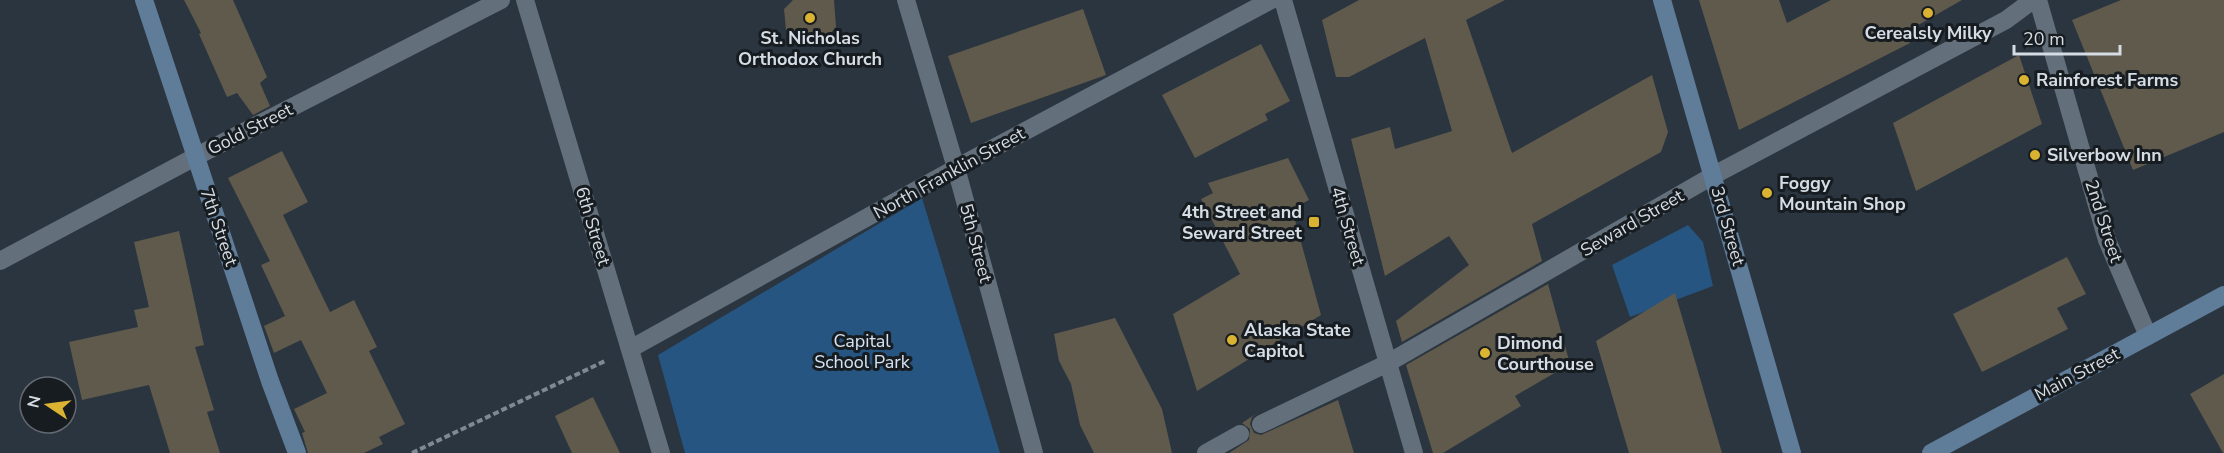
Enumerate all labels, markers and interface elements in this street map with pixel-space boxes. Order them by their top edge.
marker: Cerealsly Milky [1921,6,1935,20]
marker: St. Nicholas Orthodox Church [803,11,817,25]
scale bar [2014,18,2120,56]
place label: Cerealsly Milky [1865,21,1992,45]
place label: St. Nicholas Orthodox Church [738,26,882,71]
text: 20 m [2023,27,2065,51]
place label: Rainforest Farms [2036,68,2178,92]
marker: Rainforest Farms [2017,73,2031,87]
street label: Gold Street [203,97,297,161]
street label: North Franklin Street [869,121,1030,225]
place label: Silverbow Inn [2047,143,2162,167]
marker: Silverbow Inn [2028,148,2042,162]
place label: Foggy Mountain Shop [1779,171,1906,216]
street label: 2nd Street [2079,177,2129,266]
street label: Seward Street [1576,183,1689,262]
street label: 6th Street [570,184,617,269]
street label: 4th Street [1325,184,1371,269]
street label: 3rd Street [1705,184,1751,269]
street label: 7th Street [194,185,244,270]
marker: Foggy Mountain Shop [1760,186,1774,200]
place label: 4th Street and Seward Street [1181,200,1302,245]
street label: 5th Street [954,201,998,286]
marker: 4th Street and Seward Street [1307,215,1321,229]
place label: Alaska State Capitol [1244,318,1351,363]
park label: Capital School Park [814,329,911,374]
place label: Dimond Courthouse [1497,331,1594,376]
marker: Alaska State Capitol [1225,333,1239,347]
street label: Main Street [2030,341,2124,406]
marker: Dimond Courthouse [1478,346,1492,360]
north arrow [18,375,78,435]
text: N [22,394,46,410]

